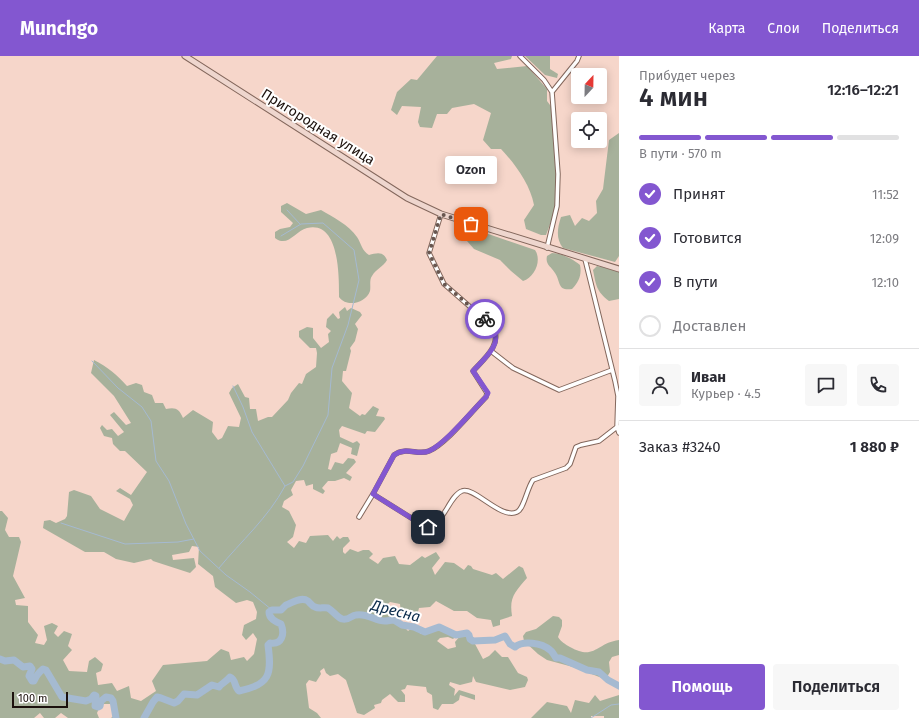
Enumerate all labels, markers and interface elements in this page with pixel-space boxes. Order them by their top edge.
text: Munchgo [20,17,98,40]
text: Карта [708,20,745,37]
text: Слои [767,20,800,37]
text: Поделиться [822,20,899,37]
north arrow [571,68,607,104]
map controls [571,68,607,148]
text: Прибудет через [639,68,736,83]
text: 12:16–12:21 [827,81,899,99]
text: 4 мин [639,82,708,113]
street label: Пригородная улица [258,85,378,169]
button: locate [571,112,607,148]
text: В пути · 570 m [639,146,722,161]
callout: Ozon [445,156,497,184]
text: Ozon [456,162,486,177]
icon: check [639,183,661,205]
text: Принят [673,185,725,203]
text: 11:52 [872,187,899,202]
pin [454,207,488,241]
icon: bag [460,213,482,235]
icon: check [639,227,661,249]
text: Готовится [673,229,742,247]
text: 12:09 [870,231,899,246]
icon: check [639,271,661,293]
text: В пути [673,273,718,291]
text: 12:10 [871,275,899,290]
courier [465,299,505,339]
icon: bike [474,308,496,330]
text: Доставлен [673,317,746,335]
button: person [639,364,681,406]
button: chat [805,364,847,406]
button: phone [857,364,899,406]
text: Иван [691,368,726,386]
text: Курьер · 4.5 [691,386,761,401]
text: Заказ #3240 [639,438,721,456]
text: 1 880 ₽ [850,438,899,456]
pin [411,510,445,544]
icon: home [417,516,439,538]
water label: Дресна [369,596,422,626]
button: Помощь [639,664,765,710]
button: Поделиться [773,664,899,710]
scale bar [12,690,68,709]
text: 100 m [18,692,47,705]

